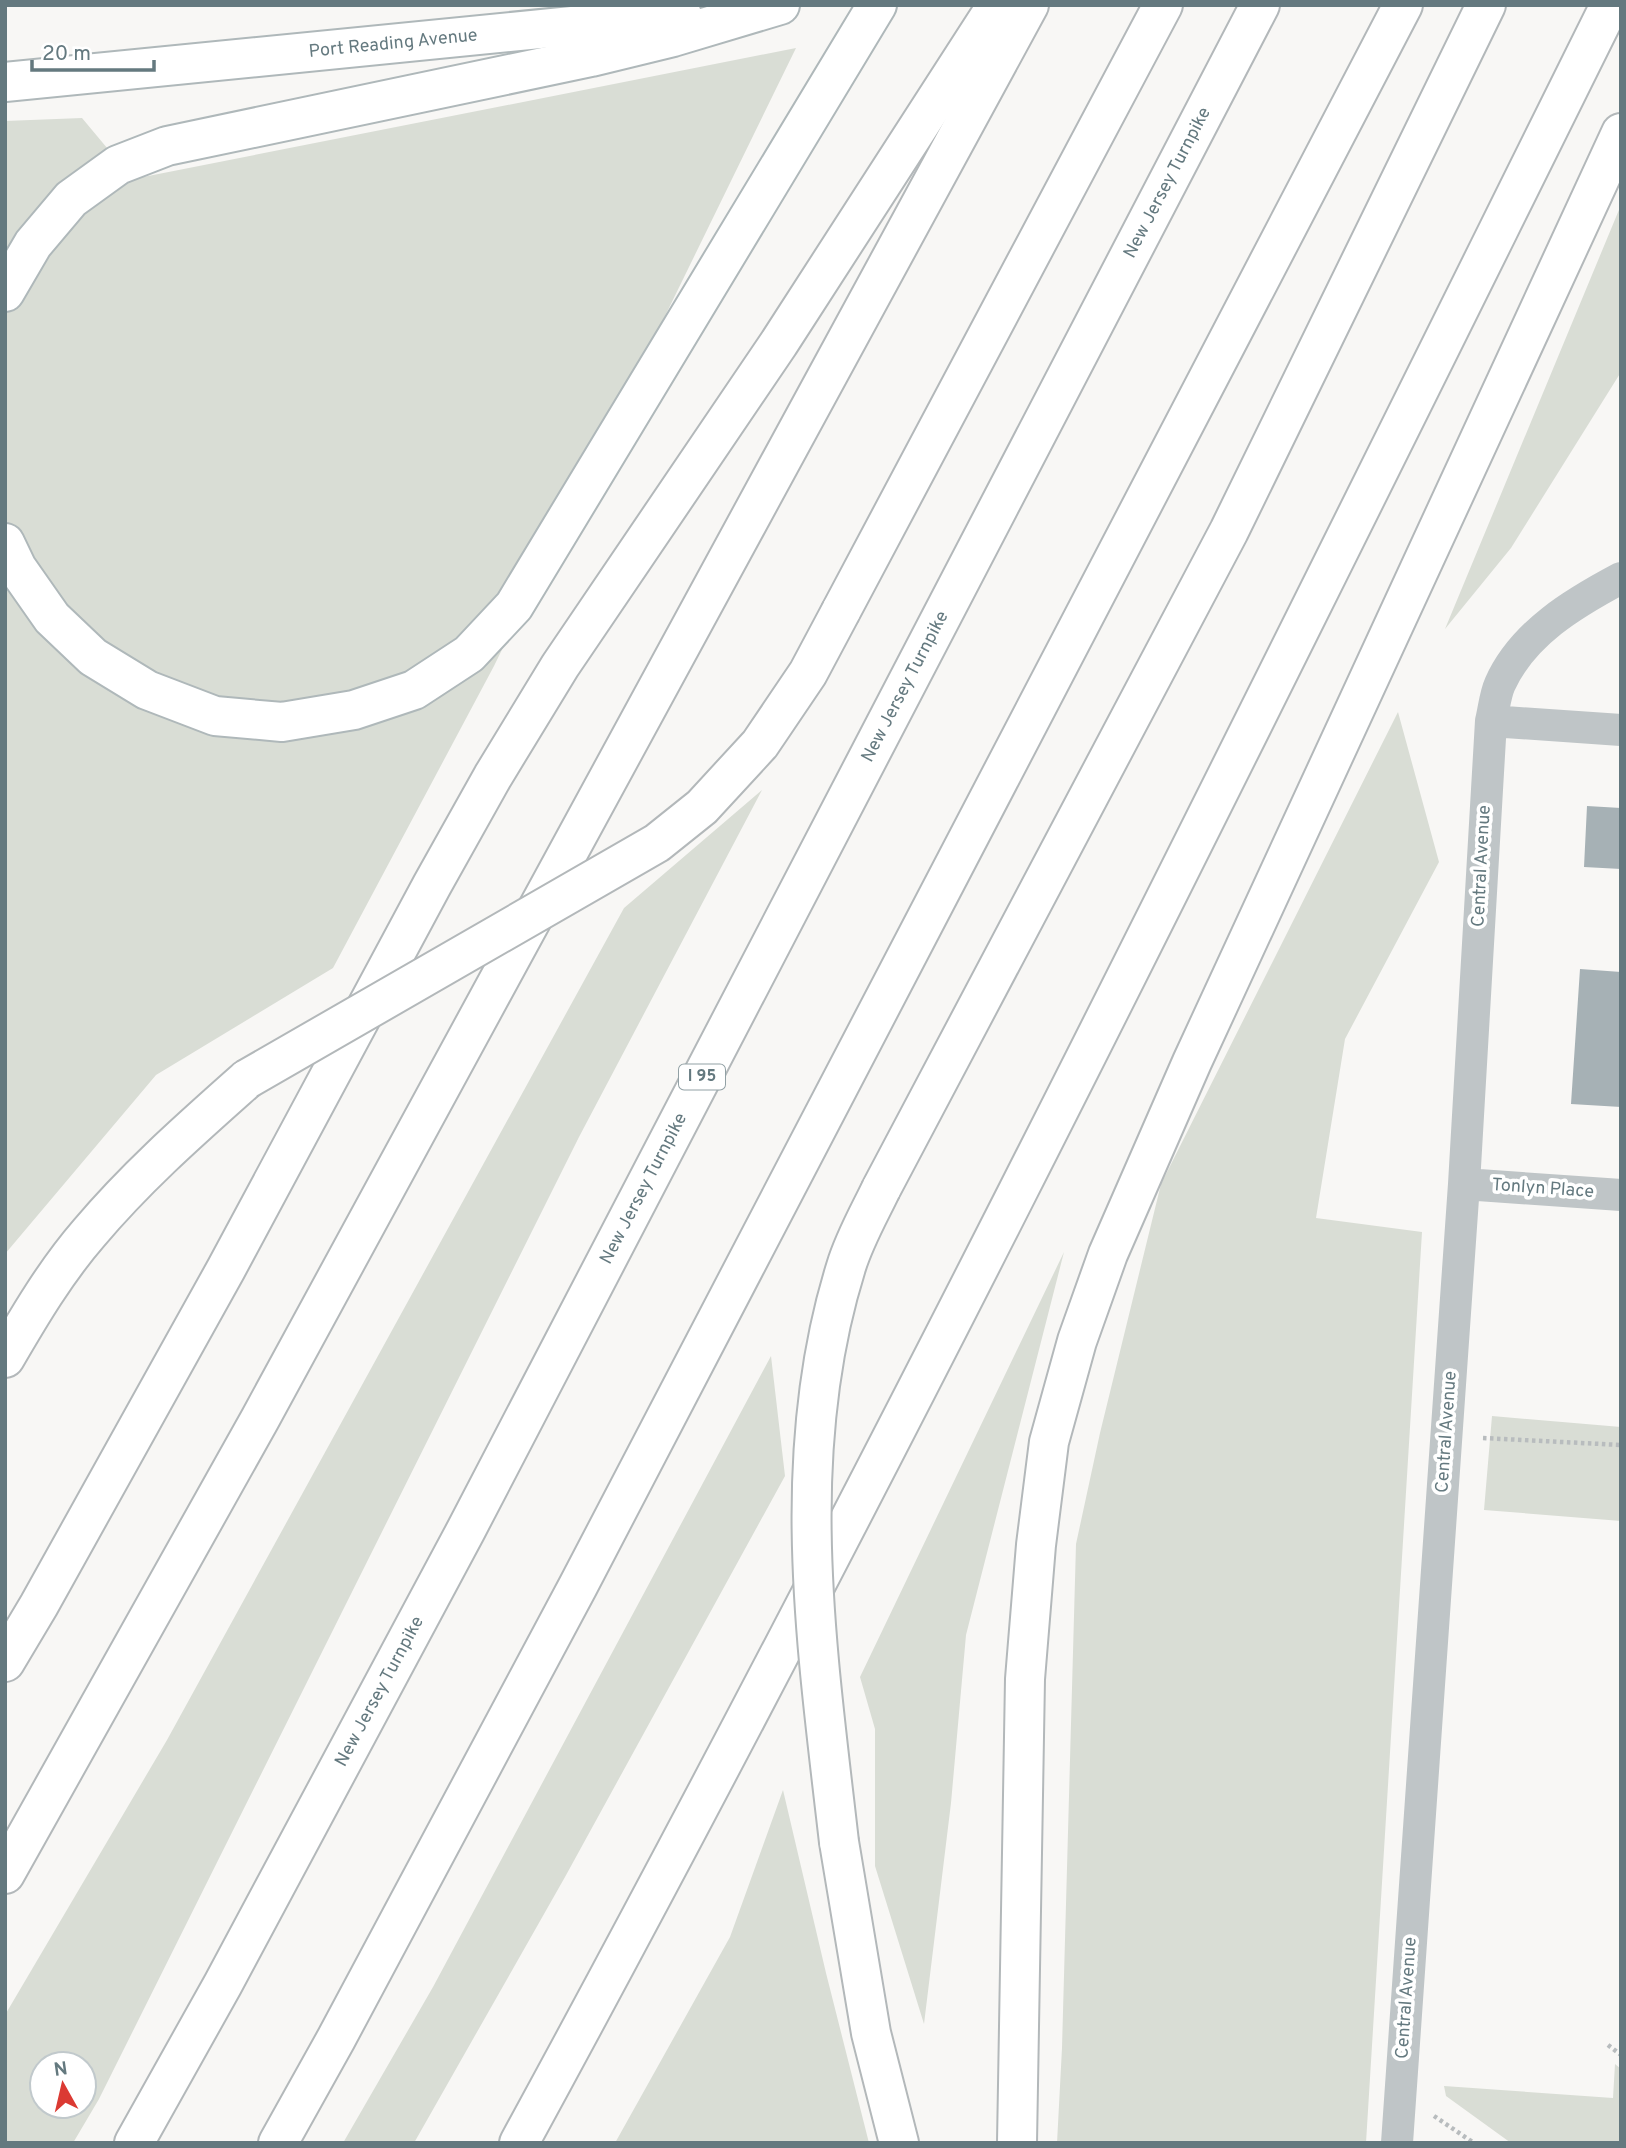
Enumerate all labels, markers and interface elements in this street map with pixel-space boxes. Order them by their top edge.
street label: Port Reading Avenue [308,24,479,63]
scale bar [32,28,154,72]
text: 20 m [42,41,91,68]
street label: New Jersey Turnpike [1119,103,1216,262]
street label: New Jersey Turnpike [856,607,954,766]
street label: Central Avenue [1467,804,1497,928]
road number: I 95 [679,1064,725,1090]
street label: New Jersey Turnpike [595,1109,693,1268]
street label: Tonlyn Place [1491,1174,1595,1204]
street label: Central Avenue [1431,1370,1463,1494]
street label: New Jersey Turnpike [330,1612,429,1771]
street label: Central Avenue [1391,1936,1423,2060]
north arrow [28,2050,98,2120]
text: N [52,2057,69,2083]

